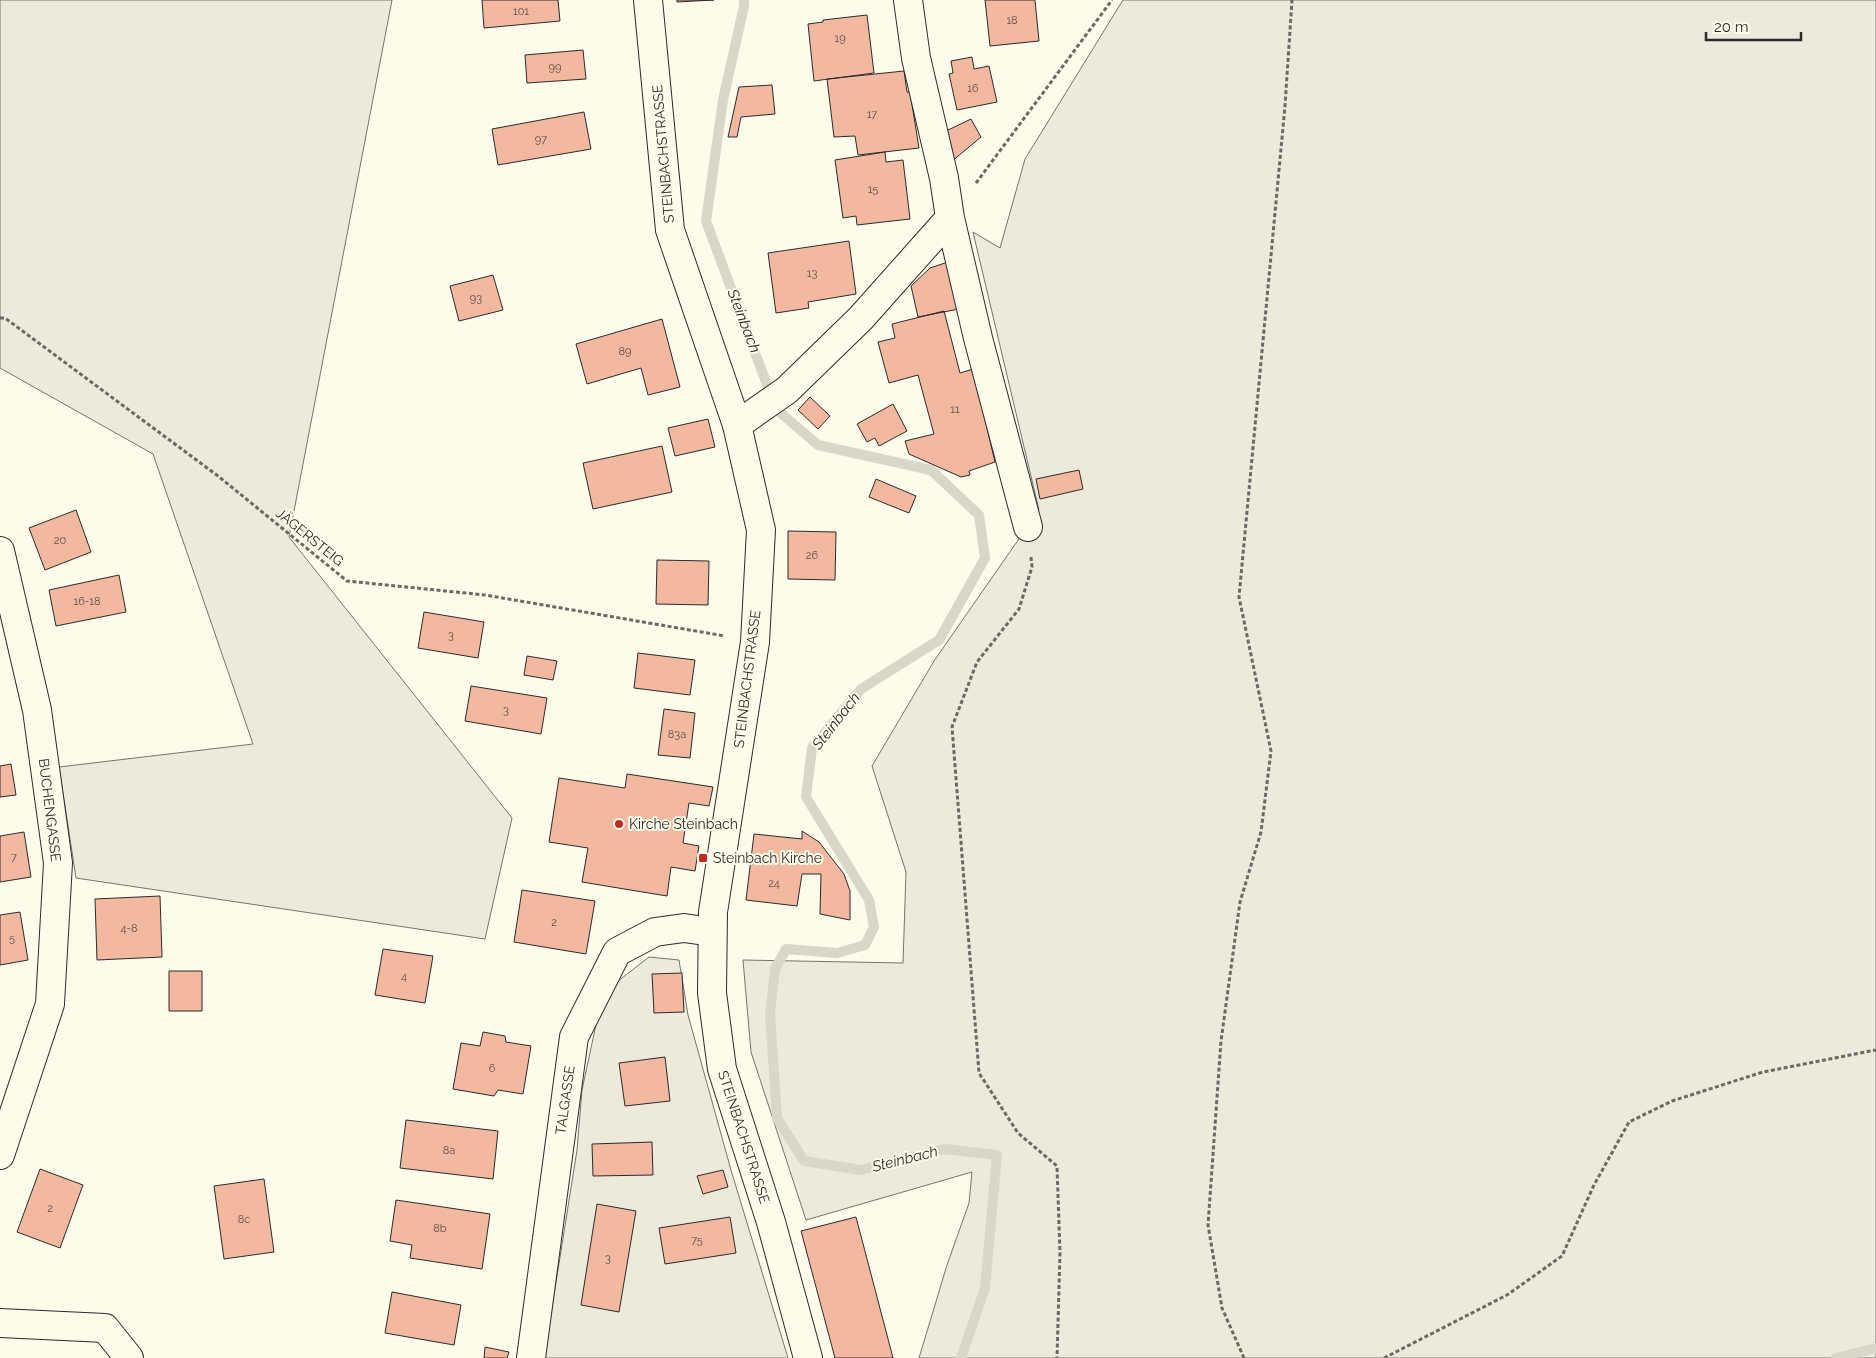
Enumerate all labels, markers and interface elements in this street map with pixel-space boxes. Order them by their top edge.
house number: 101 [513,5,529,18]
scale bar [1706,10,1801,42]
house number: 18 [1006,14,1018,27]
text: 20 m [1714,18,1749,36]
house number: 19 [834,32,846,45]
house number: 99 [549,61,561,74]
house number: 16 [967,82,979,95]
street label: STEINBACHSTRASSE [649,84,677,224]
house number: 17 [867,108,877,121]
house number: 97 [535,133,547,146]
house number: 15 [868,183,878,196]
house number: 13 [807,267,817,280]
water label: Steinbach [723,286,764,356]
house number: 93 [470,292,482,305]
house number: 89 [619,345,631,358]
house number: 11 [950,403,960,416]
street label: JÄGERSTEIG [273,503,348,569]
house number: 20 [54,534,66,547]
house number: 26 [806,549,819,562]
house number: 16-18 [73,595,101,608]
street label: STEINBACHSTRASSE [731,609,763,749]
house number: 3 [448,629,454,642]
water label: Steinbach [808,689,864,754]
house number: 3 [503,704,509,717]
house number: 83a [668,728,686,741]
street label: BUCHENGASSE [36,757,64,863]
place label: Kirche Steinbach [629,816,738,832]
marker: Kirche Steinbach [613,818,625,830]
place label: Steinbach Kirche [713,850,822,866]
house number: 7 [11,851,17,864]
marker: Steinbach Kirche [697,852,709,864]
house number: 24 [768,877,780,890]
house number: 2 [551,916,557,929]
house number: 4-8 [120,922,138,935]
house number: 5 [9,932,15,945]
house number: 4 [401,970,407,983]
house number: 6 [489,1062,496,1075]
street label: TALGASSE [552,1064,578,1136]
street label: STEINBACHSTRASSE [715,1068,773,1206]
water label: Steinbach [869,1142,940,1176]
house number: 8a [443,1144,455,1157]
house number: 2 [47,1202,53,1215]
house number: 8c [238,1213,250,1226]
house number: 8b [433,1222,447,1235]
house number: 75 [691,1234,703,1247]
house number: 3 [605,1252,611,1265]

